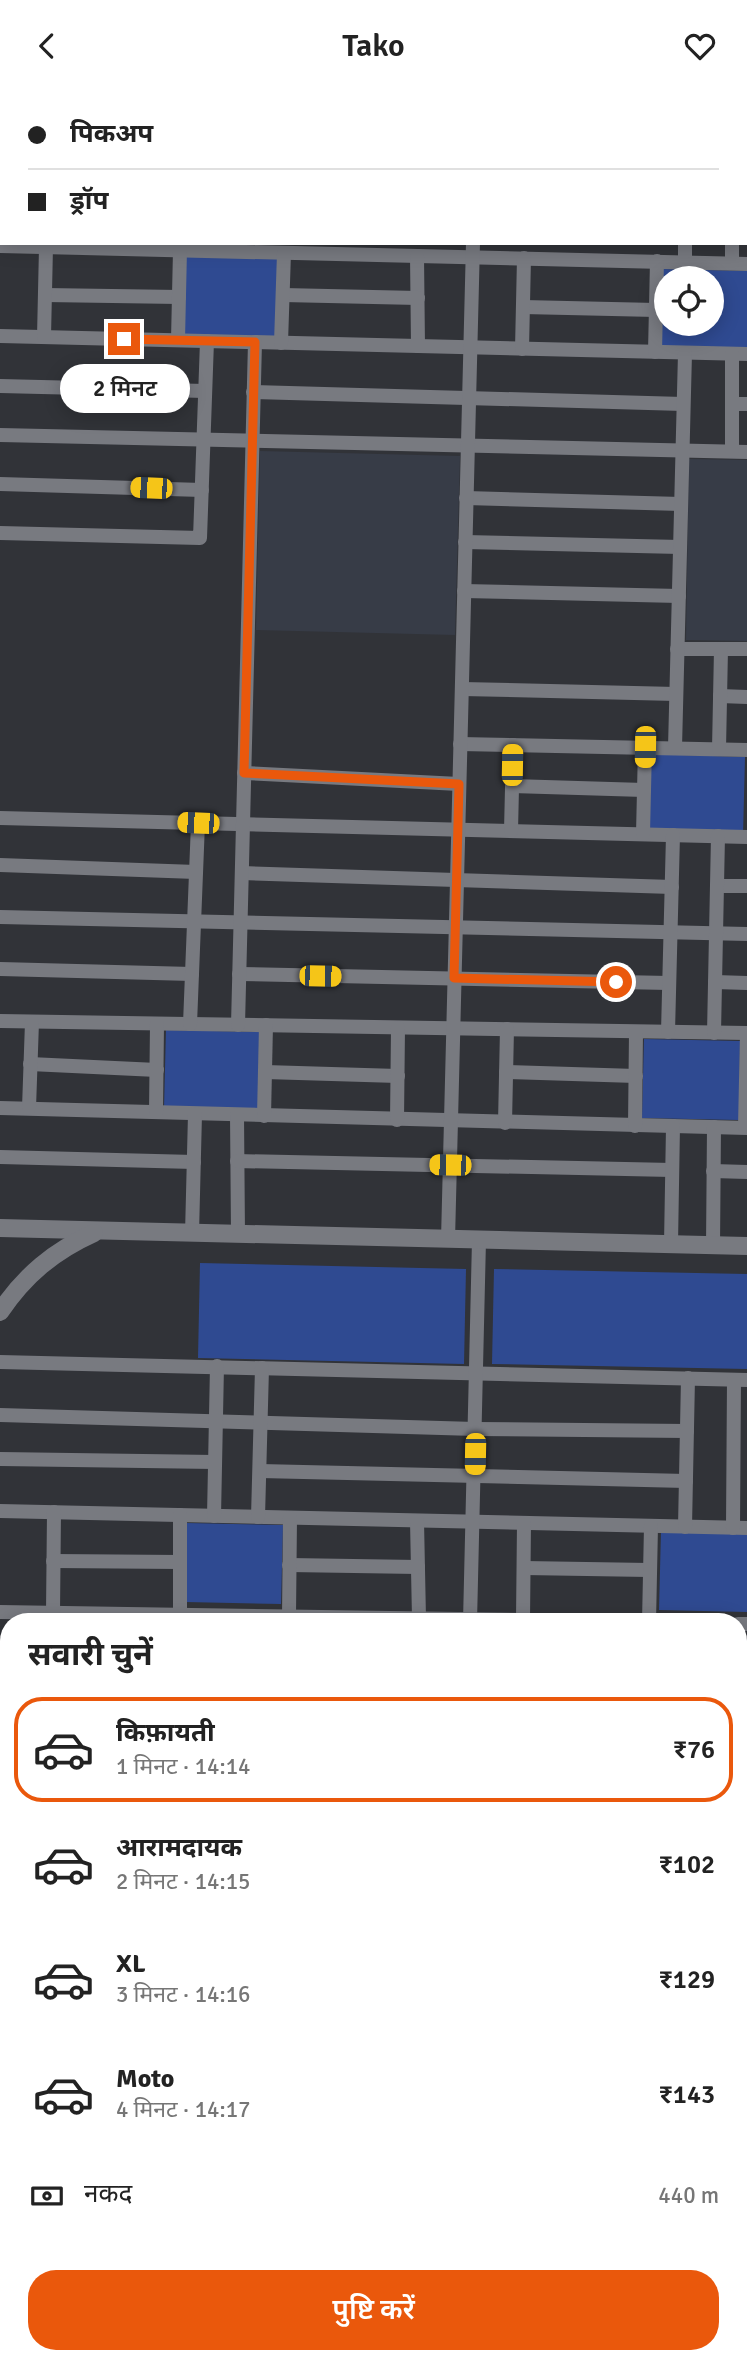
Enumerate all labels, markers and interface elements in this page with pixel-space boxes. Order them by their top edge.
text: Tako [342,26,405,65]
icon: back [28,27,66,65]
icon: heart [681,27,719,65]
text: पिकअप [70,118,153,150]
text: ड्रॉप [70,185,108,217]
map controls [654,266,724,336]
button: locate [654,266,724,336]
route end [108,323,140,355]
callout: 2 मिनट [59,363,189,413]
text: 2 मिनट [93,374,157,403]
car [130,477,173,499]
car [635,726,656,768]
car [502,744,523,786]
car [177,812,220,834]
car [299,965,342,987]
route start [600,966,632,998]
car [429,1154,472,1176]
car [465,1433,486,1475]
text: सवारी चुनें [28,1635,153,1674]
text: किफ़ायती [116,1717,215,1749]
icon: car [32,1718,95,1781]
text: ₹76 [673,1734,715,1766]
text: 1 मिनट · 14:14 [116,1752,251,1781]
text: आरामदायक [116,1832,242,1864]
icon: car [32,1833,95,1896]
text: ₹102 [659,1849,715,1881]
text: 2 मिनट · 14:15 [116,1867,251,1896]
icon: car [32,1948,95,2011]
text: XL [116,1948,146,1980]
text: ₹129 [659,1964,715,1996]
text: 3 मिनट · 14:16 [116,1980,251,2009]
icon: car [32,2063,95,2126]
text: Moto [116,2063,174,2095]
text: ₹143 [659,2079,715,2111]
text: 4 मिनट · 14:17 [116,2095,251,2124]
icon: cash [28,2177,66,2215]
text: नकद [84,2178,132,2210]
text: 440 m [658,2181,719,2210]
button: पुष्टि करें [28,2270,719,2350]

